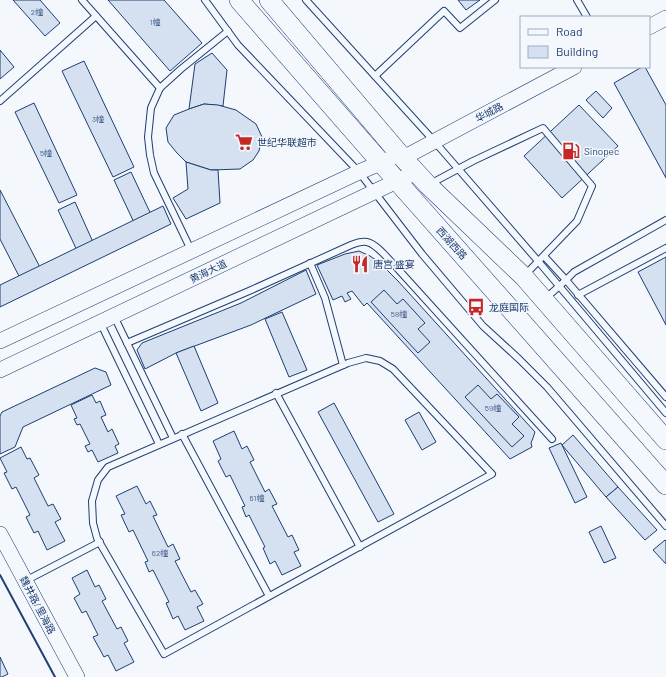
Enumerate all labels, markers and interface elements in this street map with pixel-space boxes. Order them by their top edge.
house number: 2幢 [31,7,43,17]
legend [520,16,650,68]
house number: 1幢 [150,17,160,27]
text: Road [556,24,583,38]
text: Building [556,44,598,58]
street label: 华城路 [473,100,505,124]
house number: 3幢 [92,114,104,124]
supermarket icon: 世纪华联超市 [234,132,254,152]
place label: 世纪华联超市 [257,136,317,148]
fuel station icon: Sinopec [561,141,581,161]
place label: Sinopec [584,145,619,157]
house number: 5幢 [40,148,52,158]
street label: 西湖西路 [434,224,470,262]
restaurant icon: 唐宫·盛宴 [350,254,370,274]
street label: 黄海大道 [187,257,229,285]
place label: 唐宫·盛宴 [373,258,415,270]
bus stop icon: 龙庭国际 [466,297,486,317]
place label: 龙庭国际 [489,301,529,313]
house number: 58幢 [391,309,407,319]
house number: 59幢 [485,403,501,413]
house number: 61幢 [250,493,264,503]
house number: 62幢 [152,548,168,558]
street label: 魏井路/里海路 [18,574,58,636]

